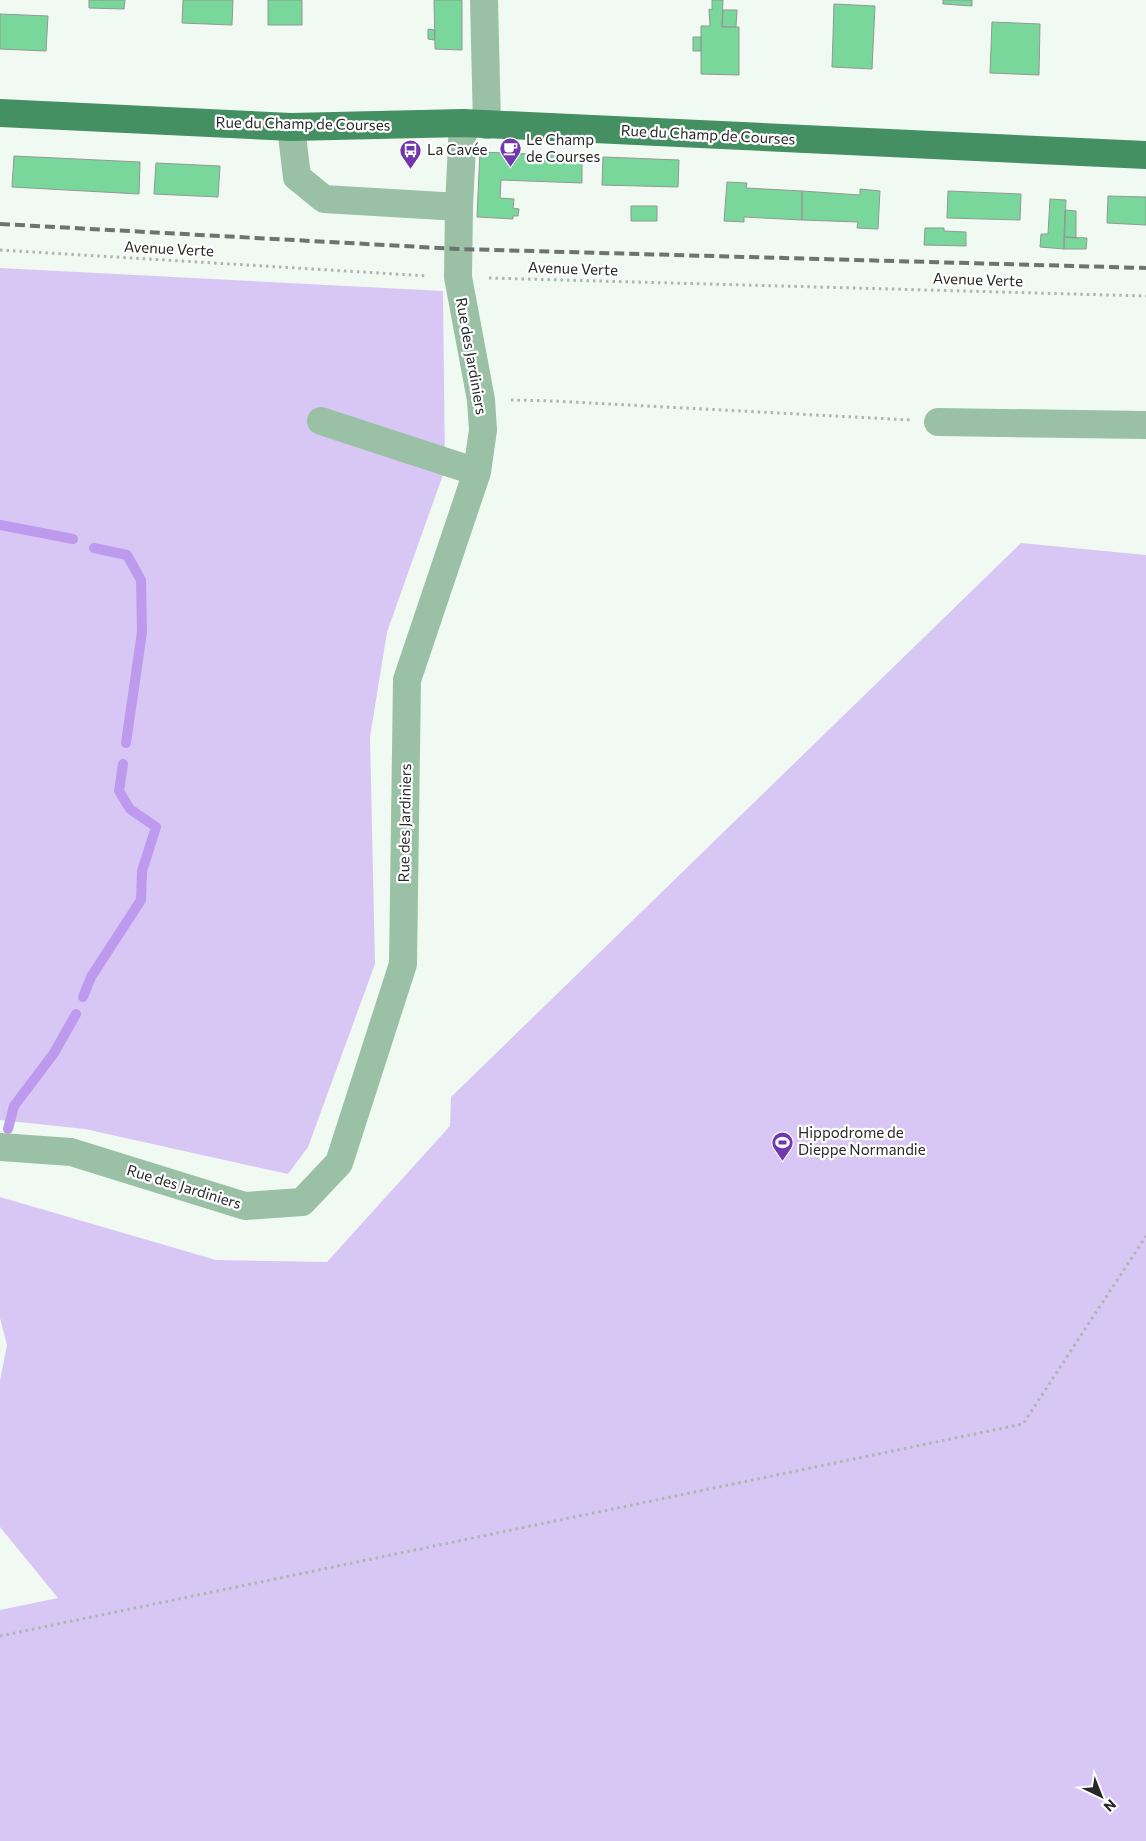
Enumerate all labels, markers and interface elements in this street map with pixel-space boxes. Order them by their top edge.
street label: Rue du Champ de Courses [215,112,391,134]
street label: Rue du Champ de Courses [620,120,796,148]
place label: Le Champ de Courses [526,130,601,165]
cafe icon: Le Champ de Courses [498,137,522,168]
bus stop icon: La Cavée [399,138,423,169]
place label: La Cavée [427,140,488,158]
street label: Avenue Verte [124,237,215,259]
street label: Avenue Verte [528,257,618,279]
street label: Avenue Verte [933,268,1023,290]
street label: Rue des Jardiniers [453,296,491,416]
street label: Rue des Jardiniers [394,763,414,883]
place label: Hippodrome de Dieppe Normandie [798,1123,926,1158]
sports icon: Hippodrome de Dieppe Normandie [770,1130,794,1161]
street label: Rue des Jardiniers [125,1160,244,1212]
north arrow [1076,1771,1126,1821]
text: N [1101,1796,1120,1816]

